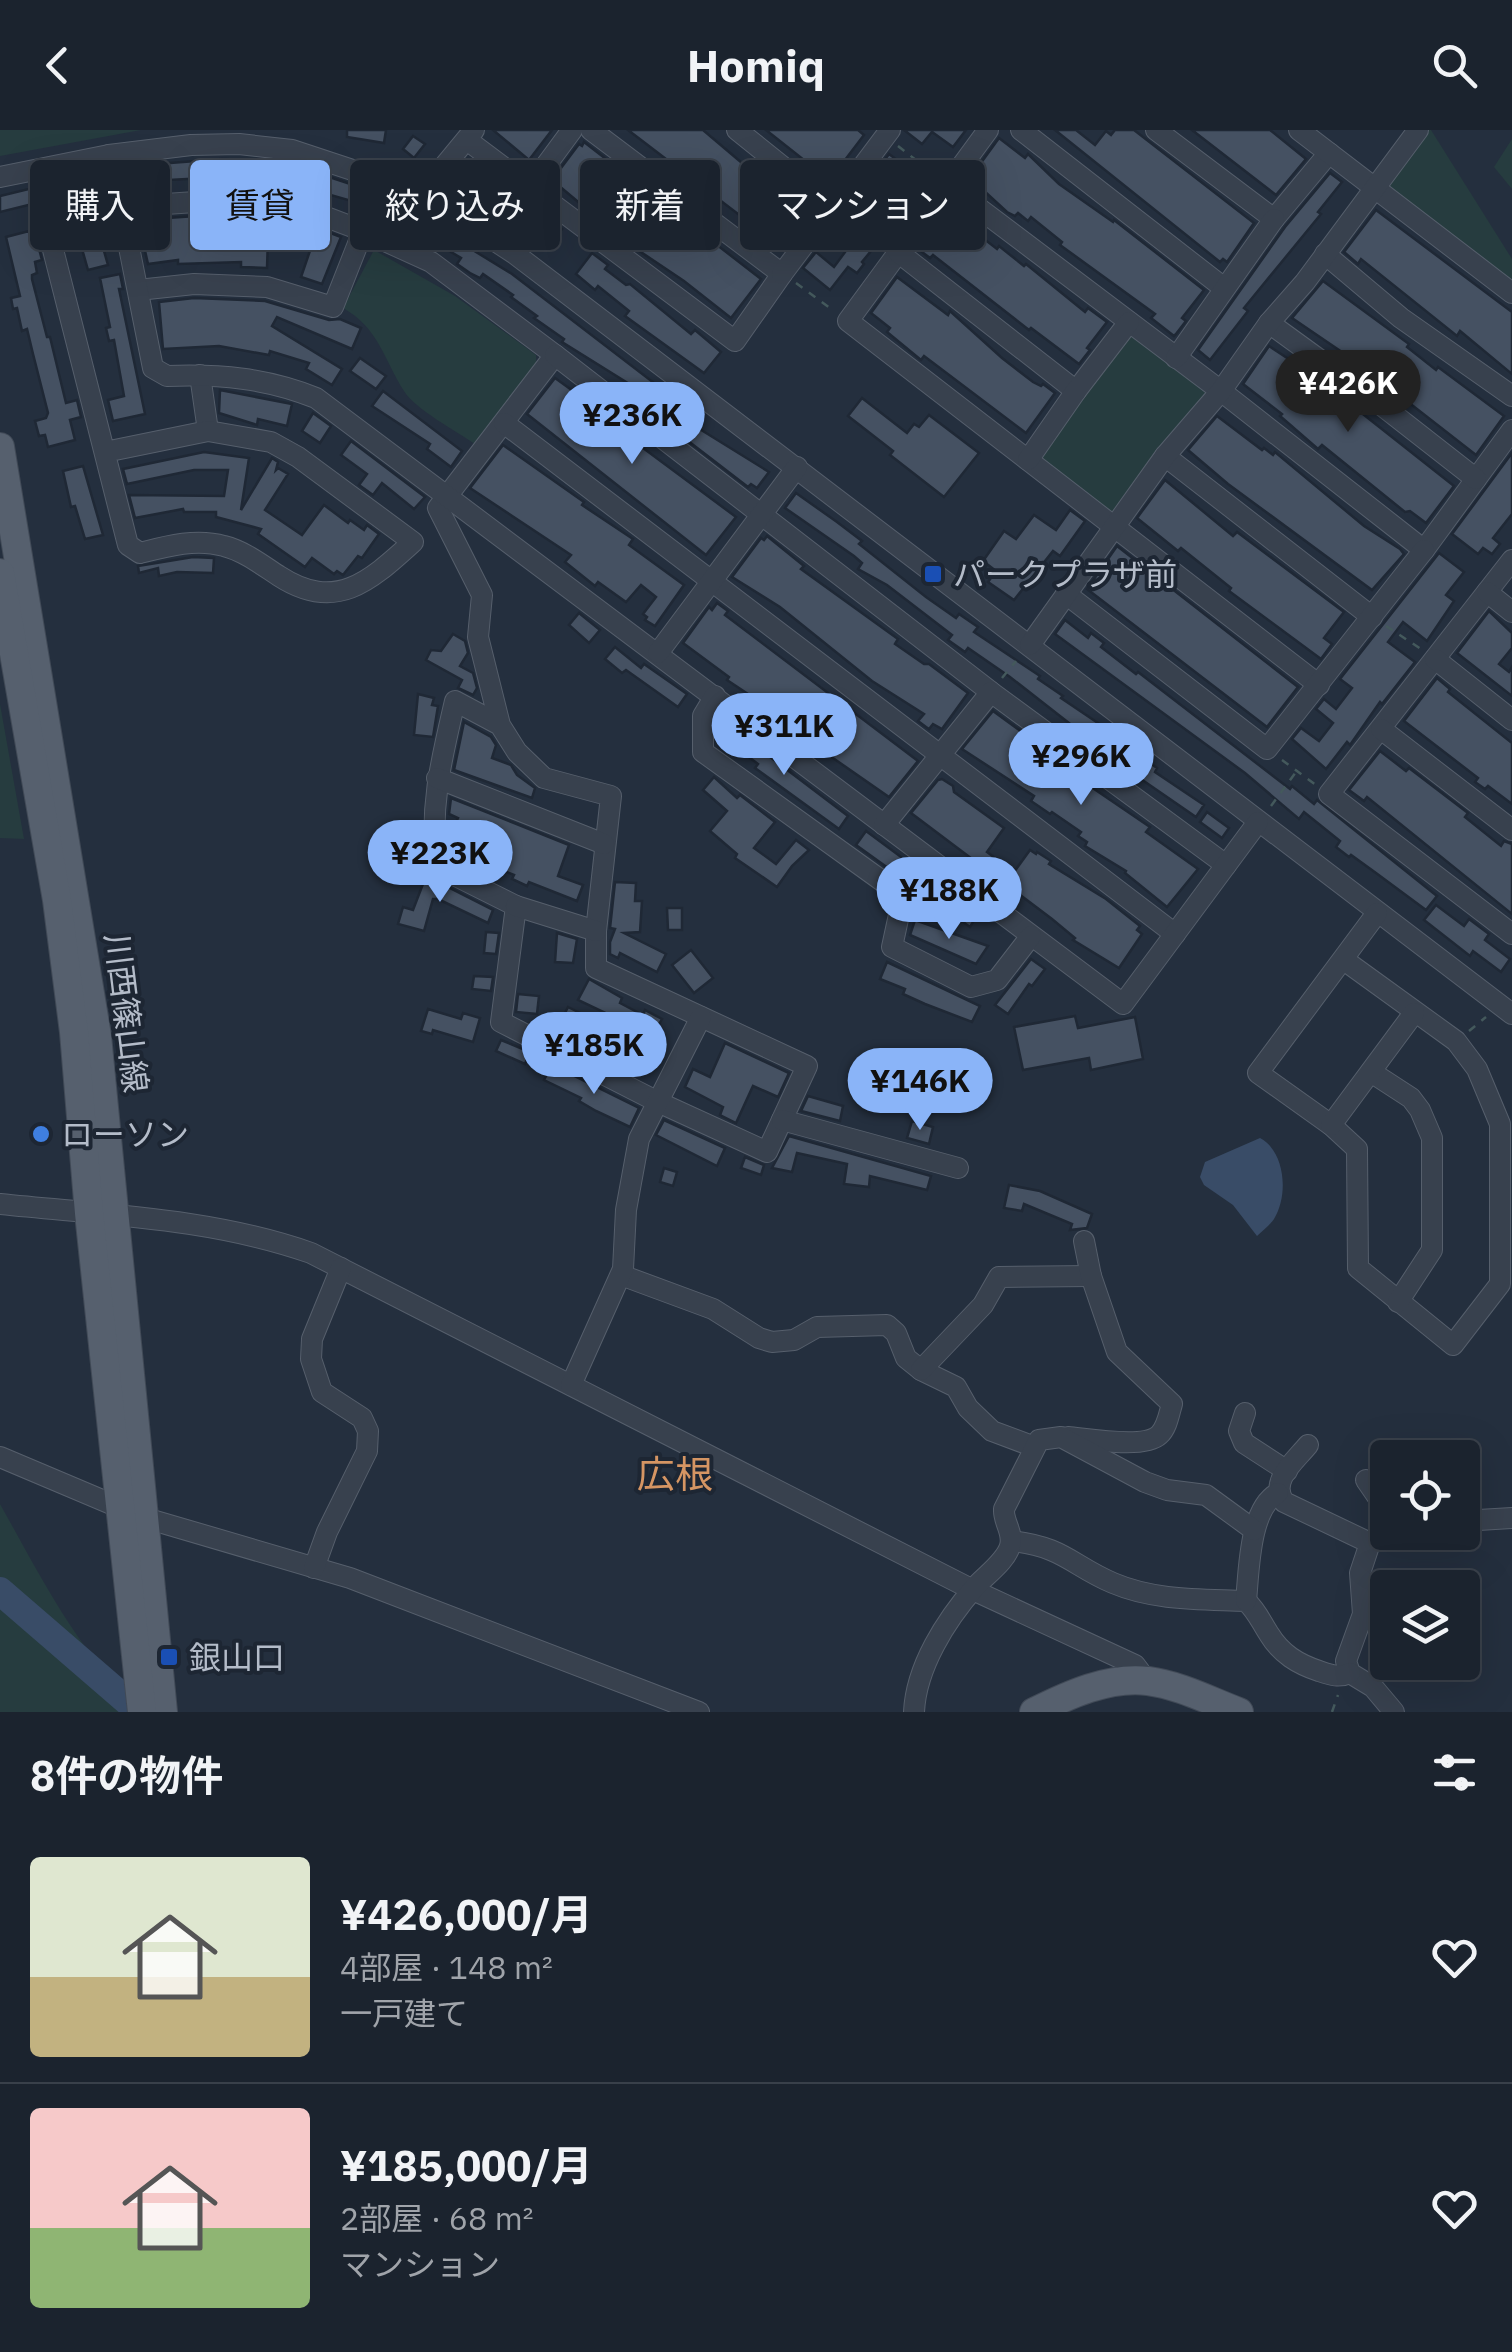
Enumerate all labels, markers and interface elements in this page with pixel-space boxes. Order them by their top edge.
text: Homiq [687,36,825,94]
icon: back [30,38,85,93]
icon: search [1427,38,1482,93]
chip: 購入 [30,160,170,250]
chip: 賃貸 [190,160,330,250]
chip: 絞り込み [350,160,560,250]
chip: 新着 [580,160,720,250]
chip: マンション [740,160,985,250]
pin: ¥426K [1278,350,1418,435]
text: ¥426K [1298,361,1398,403]
pin: ¥236K [562,382,702,467]
text: ¥236K [582,393,682,435]
place label: パークプラザ前 [953,553,1177,595]
marker: パークプラザ前 [922,563,944,585]
pin: ¥311K [714,693,854,778]
text: ¥311K [734,704,834,746]
pin: ¥296K [1011,723,1151,808]
text: ¥296K [1031,734,1131,776]
pin: ¥223K [370,820,510,905]
text: ¥223K [390,831,490,873]
pin: ¥188K [879,857,1019,942]
text: ¥188K [899,868,999,910]
street label: 川西篠山線 [96,931,158,1095]
pin: ¥185K [524,1012,664,1097]
text: ¥185K [544,1023,644,1065]
pin: ¥146K [850,1048,990,1133]
text: ¥146K [870,1059,970,1101]
place label: ローソン [61,1113,189,1155]
marker: ローソン [30,1123,52,1145]
map controls [1370,1440,1480,1680]
button: locate [1370,1440,1480,1550]
district label: 広根 [637,1449,713,1498]
button: layers [1370,1570,1480,1680]
place label: 銀山口 [189,1636,285,1678]
marker: 銀山口 [158,1646,180,1668]
icon: filters [1427,1745,1482,1800]
text: 8件の物件 [30,1748,223,1803]
text: ¥426,000/月 [340,1887,593,1942]
icon: home [110,1897,230,2017]
icon: heart [1427,1930,1482,1985]
text: 4部屋 · 148 m² [340,1946,553,1988]
text: 一戸建て [340,1992,468,2034]
text: ¥185,000/月 [340,2138,593,2193]
icon: home [110,2148,230,2268]
icon: heart [1427,2181,1482,2236]
text: 2部屋 · 68 m² [340,2197,534,2239]
text: マンション [340,2243,500,2285]

